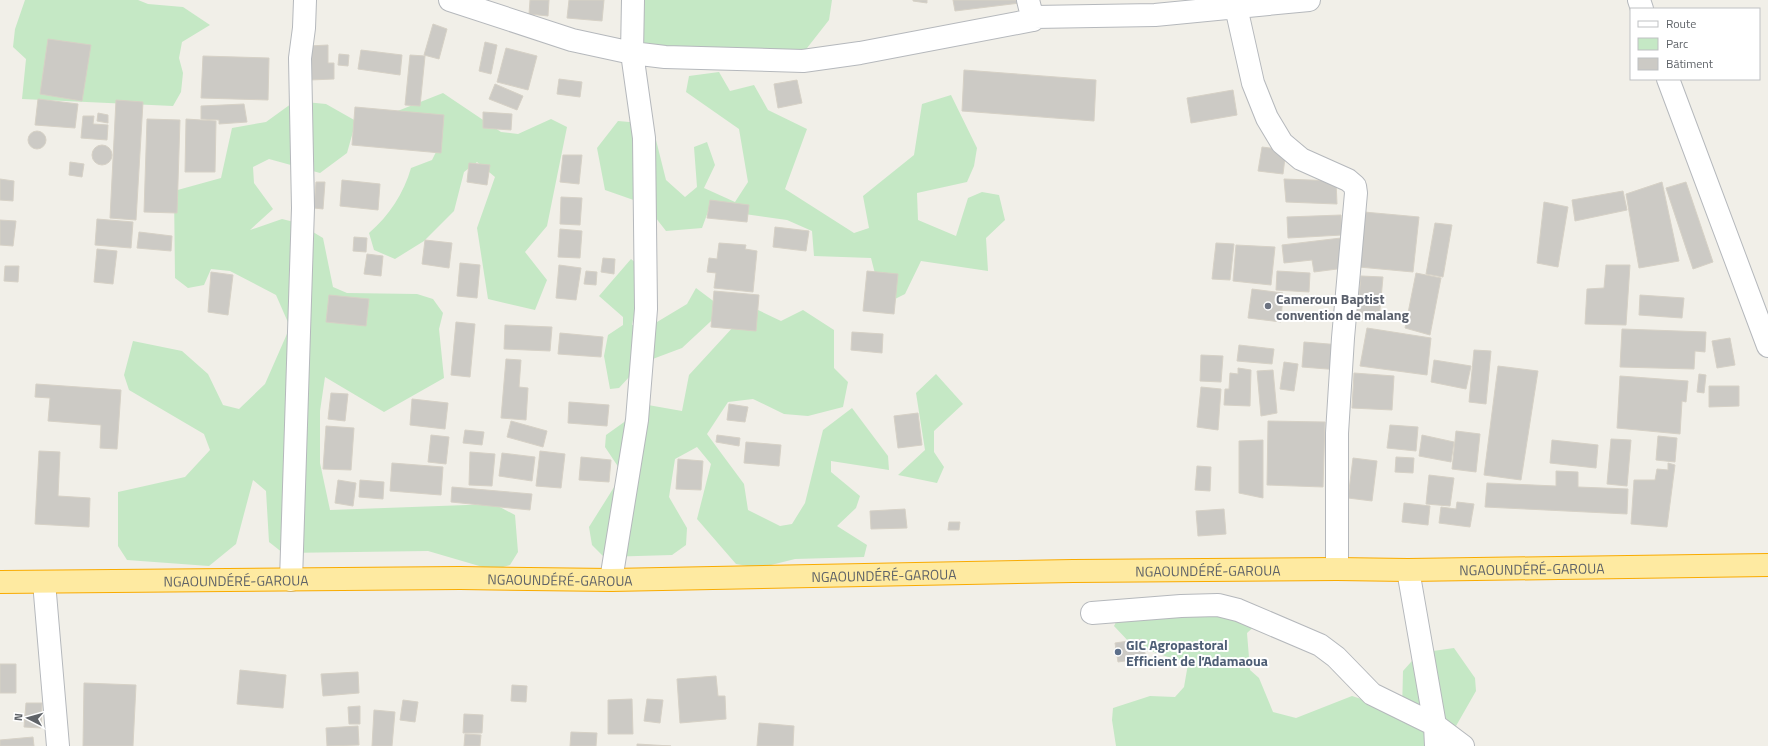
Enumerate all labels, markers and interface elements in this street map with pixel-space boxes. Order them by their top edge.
legend [1630,8,1760,80]
text: Route [1666,14,1696,33]
text: Parc [1666,34,1688,53]
text: Bâtiment [1666,54,1714,73]
place label: Cameroun Baptist convention de malang [1276,288,1410,325]
marker: Cameroun Baptist convention de malang [1263,301,1273,311]
street label: NGAOUNDÉRÉ-GAROUA [1459,557,1605,580]
street label: NGAOUNDÉRÉ-GAROUA [1135,559,1281,581]
street label: NGAOUNDÉRÉ-GAROUA [811,563,957,587]
street label: NGAOUNDÉRÉ-GAROUA [487,568,633,591]
street label: NGAOUNDÉRÉ-GAROUA [163,569,309,591]
place label: GIC Agropastoral Efficient de ľAdamaoua [1126,634,1268,671]
marker: GIC Agropastoral Efficient de ľAdamaoua [1113,647,1123,657]
north arrow [8,698,48,738]
text: N [10,712,26,722]

